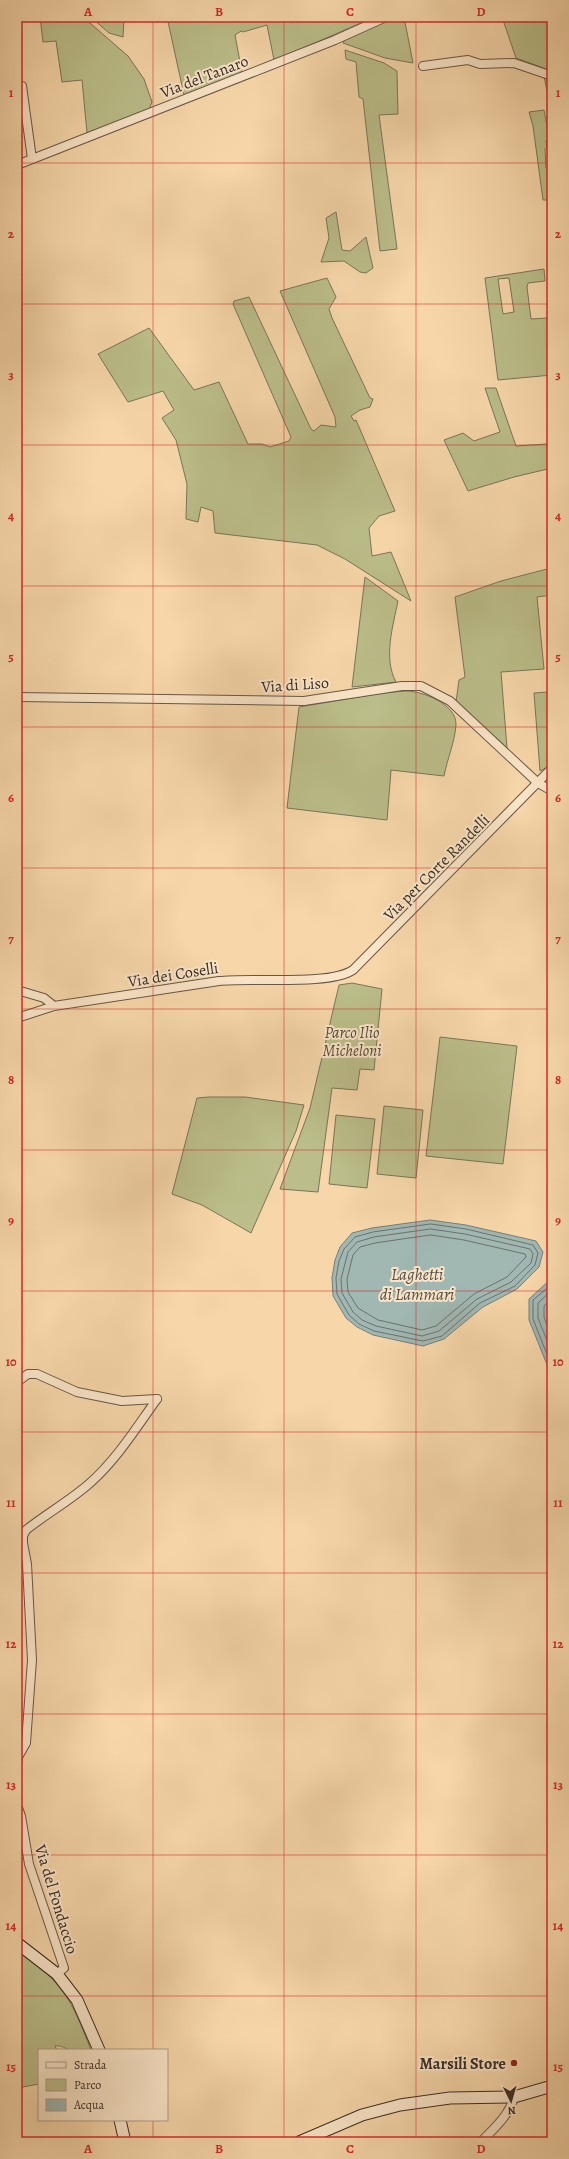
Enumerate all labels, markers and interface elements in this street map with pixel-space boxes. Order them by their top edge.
text: A [83,3,93,20]
text: B [215,3,223,20]
text: C [346,3,354,20]
text: D [476,3,486,20]
street label: Via del Tanaro [156,50,252,104]
text: 1 [9,84,14,101]
text: 1 [556,84,561,101]
text: 2 [8,225,15,242]
text: 2 [555,225,562,242]
text: 3 [8,366,14,383]
text: 3 [555,366,561,383]
text: 4 [8,507,14,524]
text: 4 [555,507,561,524]
text: 5 [8,648,14,665]
text: 5 [555,648,561,665]
street label: Via di Liso [260,672,330,698]
text: 6 [8,789,14,806]
text: 6 [555,789,561,806]
street label: Via per Corte Randelli [378,810,495,927]
text: 7 [8,930,14,947]
text: 7 [555,930,561,947]
street label: Via dei Coselli [125,957,220,993]
park label: Parco Ilio Micheloni [323,1022,381,1062]
text: 8 [8,1071,14,1088]
text: 8 [555,1071,561,1088]
text: 9 [8,1212,14,1229]
text: 9 [555,1212,561,1229]
water label: Laghetti di Lammari [380,1263,455,1306]
text: 10 [5,1353,17,1370]
text: 10 [552,1353,564,1370]
text: 11 [6,1494,16,1511]
text: 11 [553,1494,563,1511]
text: 12 [6,1635,17,1652]
text: 12 [553,1635,564,1652]
text: 13 [6,1776,17,1793]
text: 13 [553,1776,564,1793]
street label: Via del Fondaccio [29,1841,83,1957]
text: 14 [6,1917,16,1934]
text: 14 [553,1917,563,1934]
legend [38,2049,168,2121]
place label: Marsili Store [420,2053,506,2075]
text: Strada [74,2057,107,2073]
text: 15 [6,2058,17,2075]
marker: Marsili Store [509,2058,519,2068]
text: 15 [553,2058,564,2075]
text: Parco [74,2077,101,2093]
north arrow [491,2081,531,2121]
text: Acqua [73,2097,104,2113]
text: N [507,2103,516,2118]
text: A [83,2140,93,2157]
text: B [215,2140,223,2157]
text: C [346,2140,354,2157]
text: D [476,2140,486,2157]

